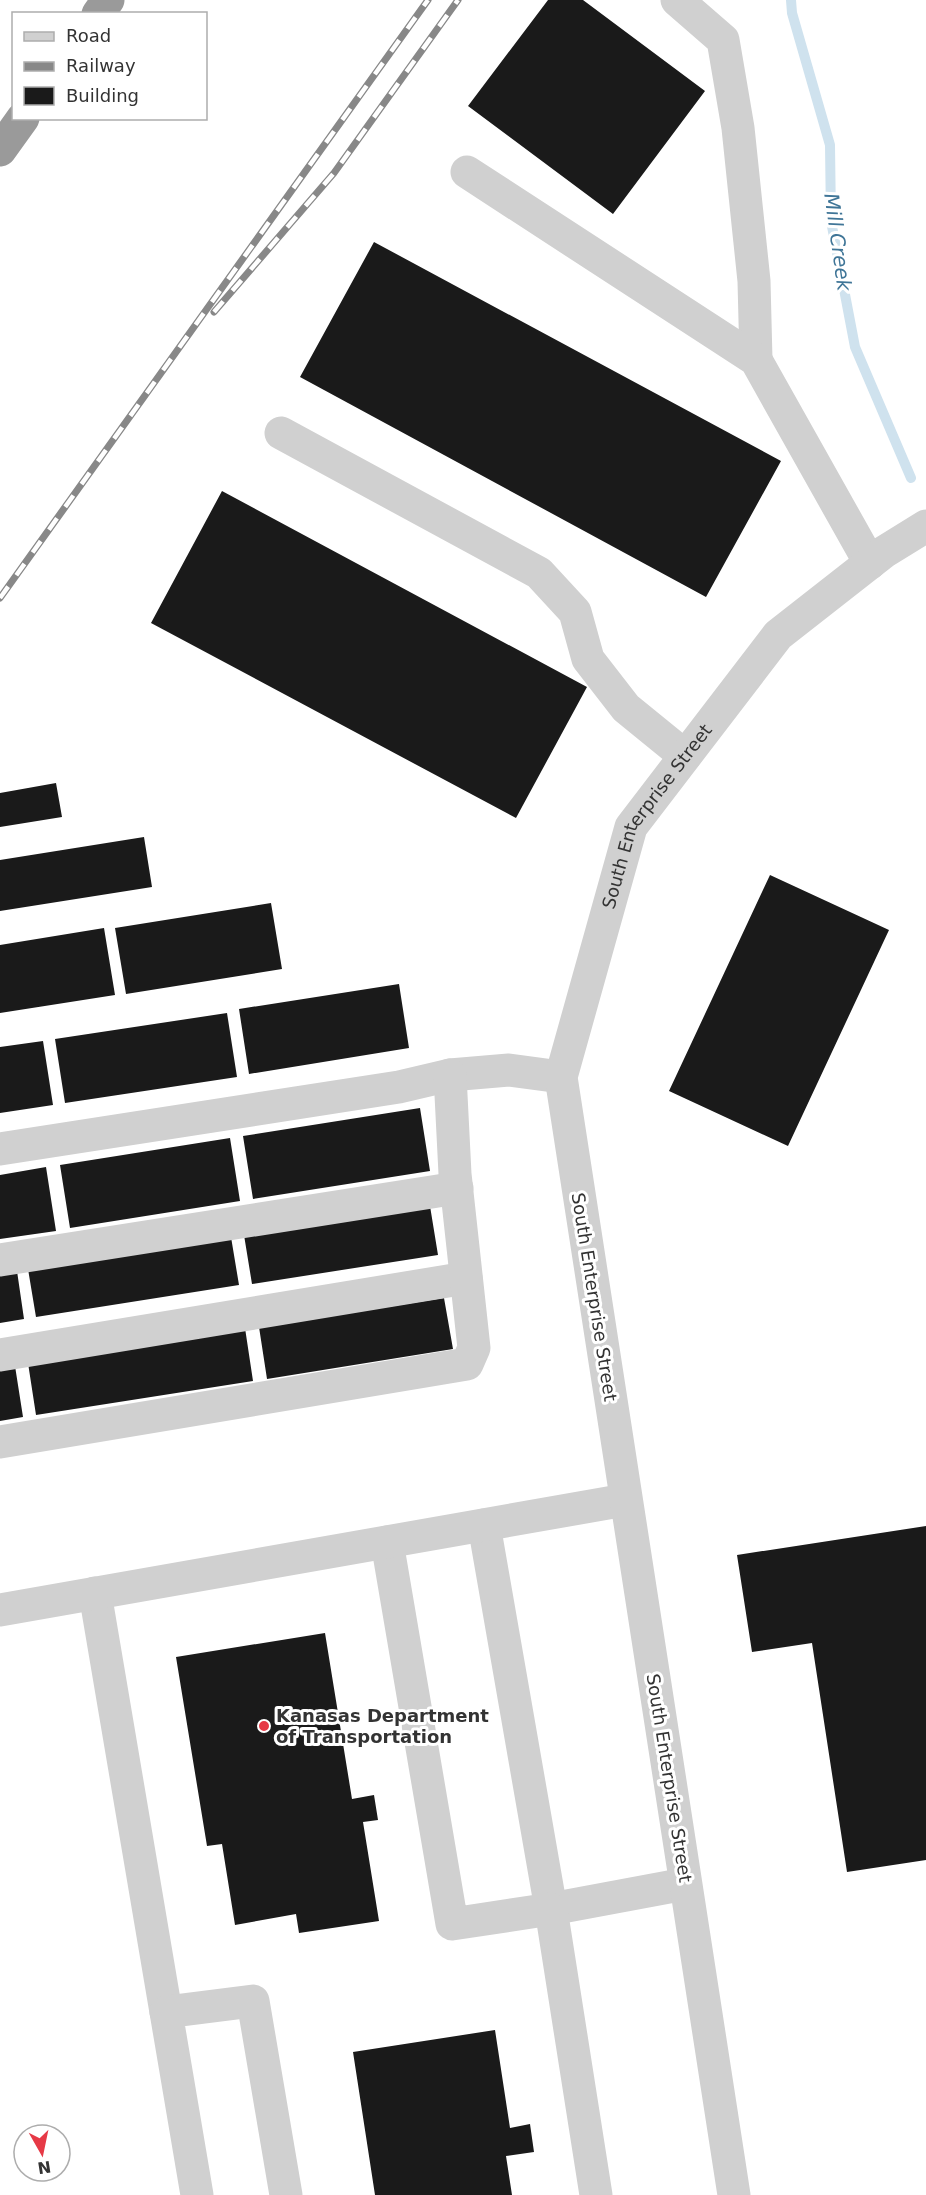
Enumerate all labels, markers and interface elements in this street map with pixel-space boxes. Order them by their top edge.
legend [12,12,207,120]
text: Road [66,25,111,46]
text: Railway [66,55,136,76]
text: Building [66,85,139,106]
water label: Mill Creek [819,191,857,294]
street label: South Enterprise Street [598,720,716,911]
street label: South Enterprise Street [568,1191,621,1403]
street label: South Enterprise Street [643,1672,696,1884]
place label: Kanasas Department of Transportation [276,1705,489,1747]
marker: Kanasas Department of Transportation [257,1719,271,1733]
north arrow [12,2123,72,2183]
text: N [36,2157,52,2178]

